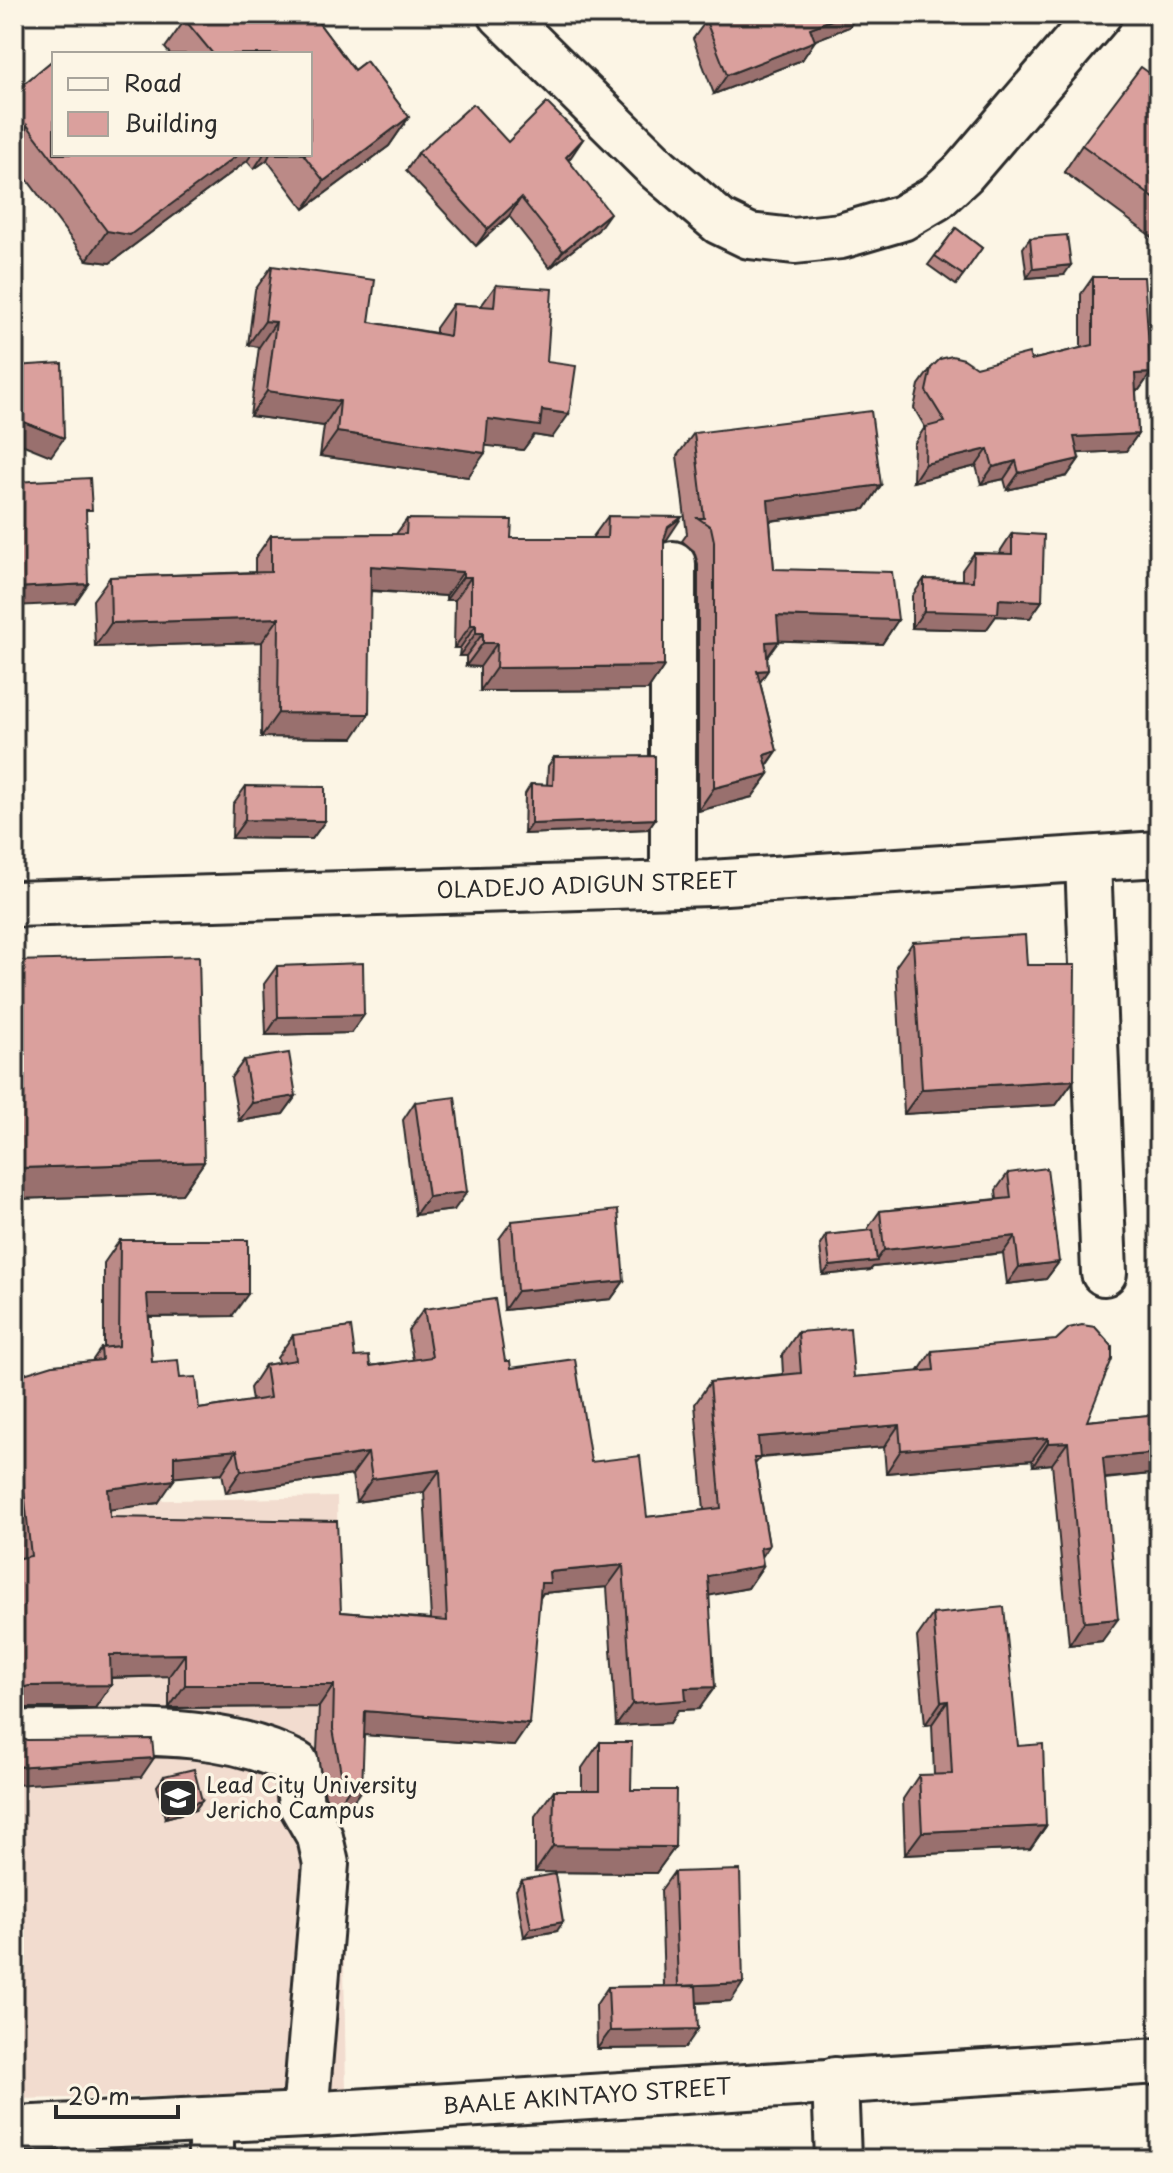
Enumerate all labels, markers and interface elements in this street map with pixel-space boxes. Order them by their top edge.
legend [52,52,312,156]
text: Road [124,64,182,100]
text: Building [124,104,218,140]
street label: OLADEJO ADIGUN STREET [436,862,738,905]
place label: Lead City University Jericho Campus [206,1767,418,1825]
school or university icon: Lead City University Jericho Campus [157,1777,199,1819]
street label: BAALE AKINTAYO STREET [441,2068,732,2121]
scale bar [56,2069,178,2119]
text: 20 m [68,2077,130,2113]

